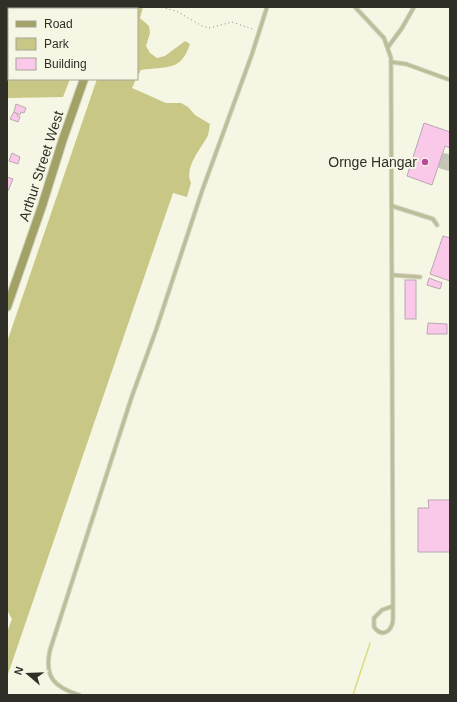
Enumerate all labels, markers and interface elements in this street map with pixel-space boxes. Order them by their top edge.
legend [8,8,138,80]
text: Road [44,17,73,31]
text: Park [44,37,70,51]
text: Building [44,57,87,71]
street label: Arthur Street West [16,109,66,223]
place label: Ornge Hangar [328,154,417,170]
marker: Ornge Hangar [420,157,430,167]
north arrow [8,654,48,694]
text: N [12,665,26,676]

